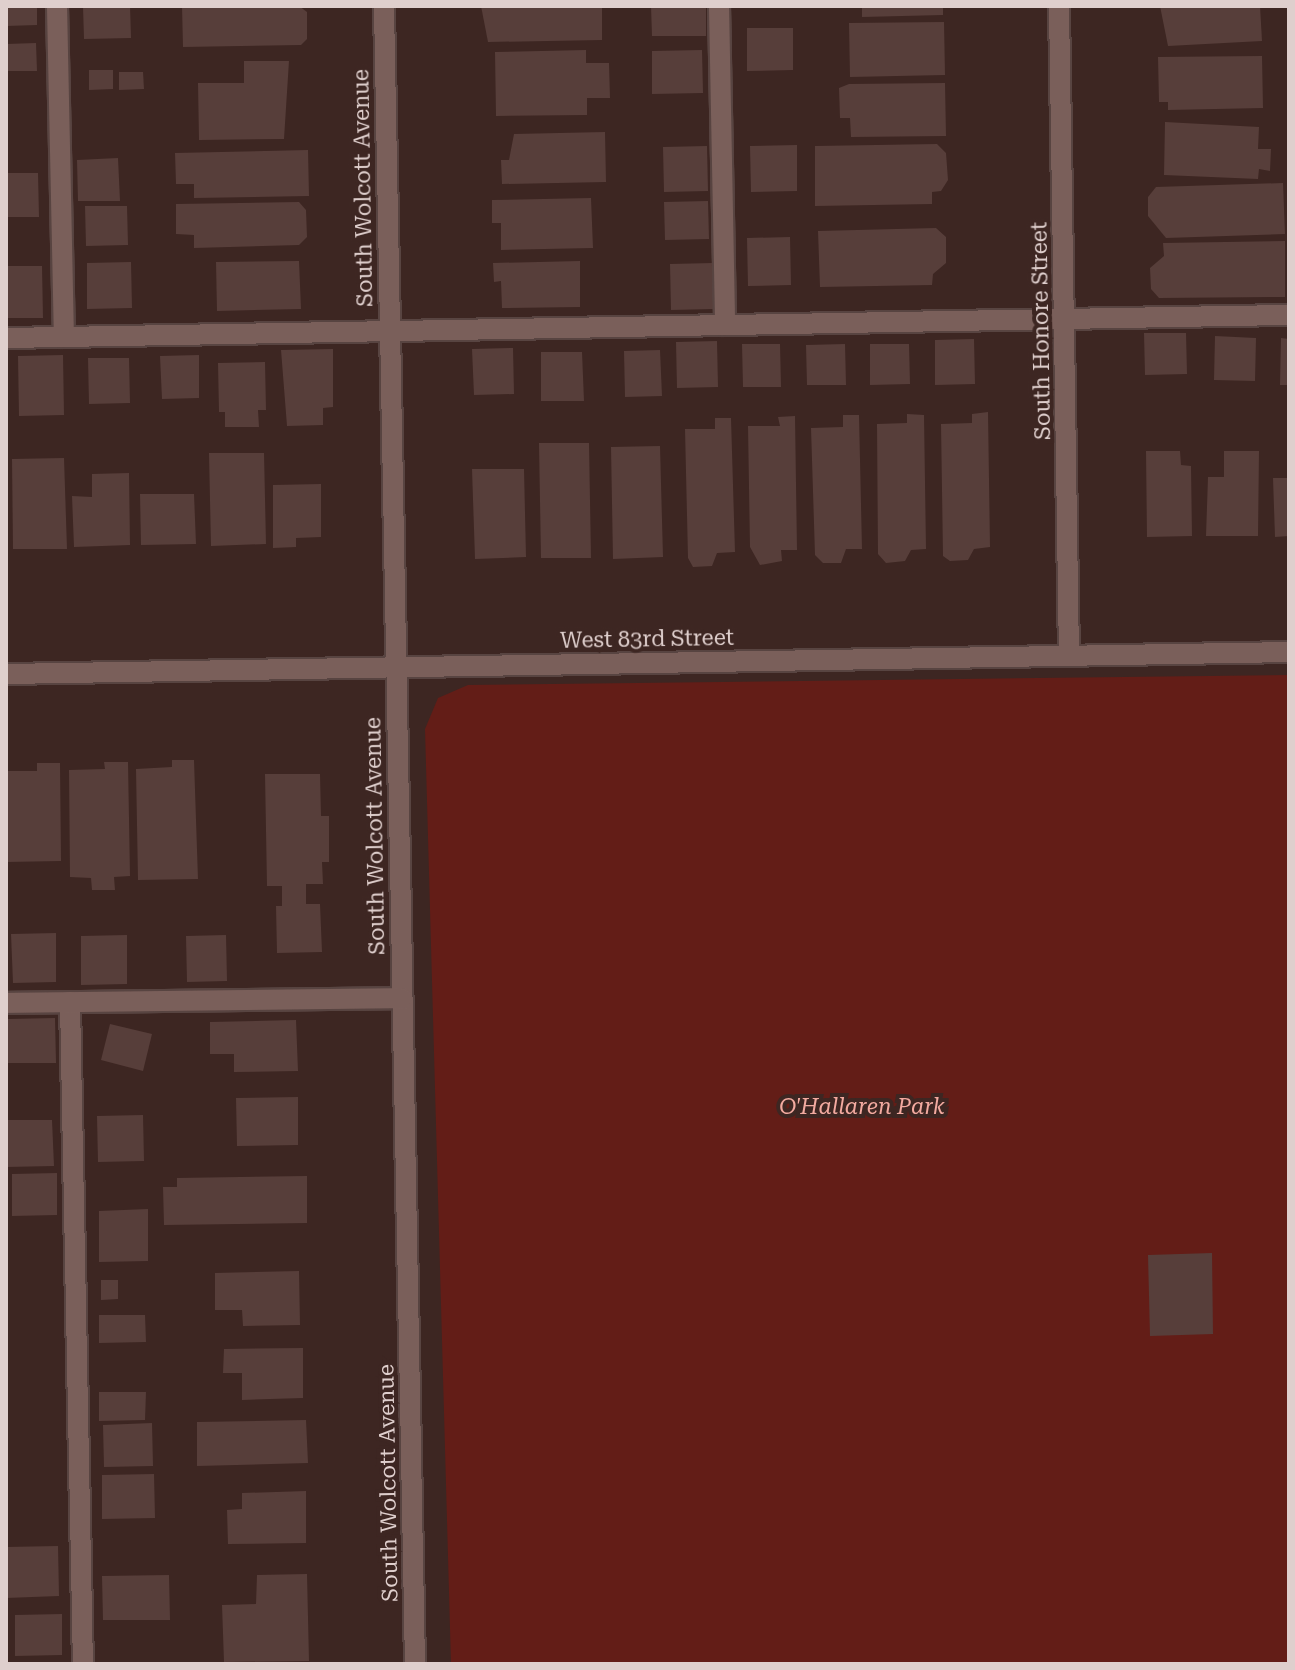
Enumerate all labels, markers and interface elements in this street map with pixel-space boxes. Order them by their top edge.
street label: South Wolcott Avenue [348,69,378,307]
street label: South Honore Street [1026,222,1056,440]
street label: West 83rd Street [560,624,734,654]
street label: South Wolcott Avenue [360,717,390,955]
park label: O'Hallaren Park [779,1094,945,1120]
street label: South Wolcott Avenue [373,1364,403,1602]

